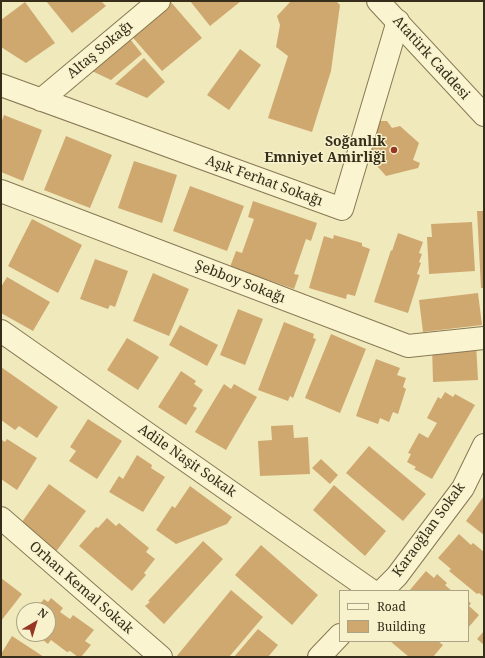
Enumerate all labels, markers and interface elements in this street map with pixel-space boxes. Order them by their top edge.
street label: Atatürk Caddesi [389,13,473,103]
street label: Altaş Sokağı [64,18,136,82]
place label: Soğanlık Emniyet Amirliği [264,134,386,166]
marker: Soğanlık Emniyet Amirliği [389,145,399,155]
street label: Aşık Ferhat Sokağı [203,152,325,210]
street label: Şebboy Sokağı [192,257,288,307]
street label: Adile Naşit Sokak [135,421,239,501]
street label: Karaoğlan Sokak [389,480,469,580]
street label: Orhan Kemal Sokak [25,538,137,638]
legend [339,590,469,642]
text: Road [377,598,406,615]
north arrow [16,602,56,642]
text: N [35,604,51,622]
text: Building [377,618,425,635]

